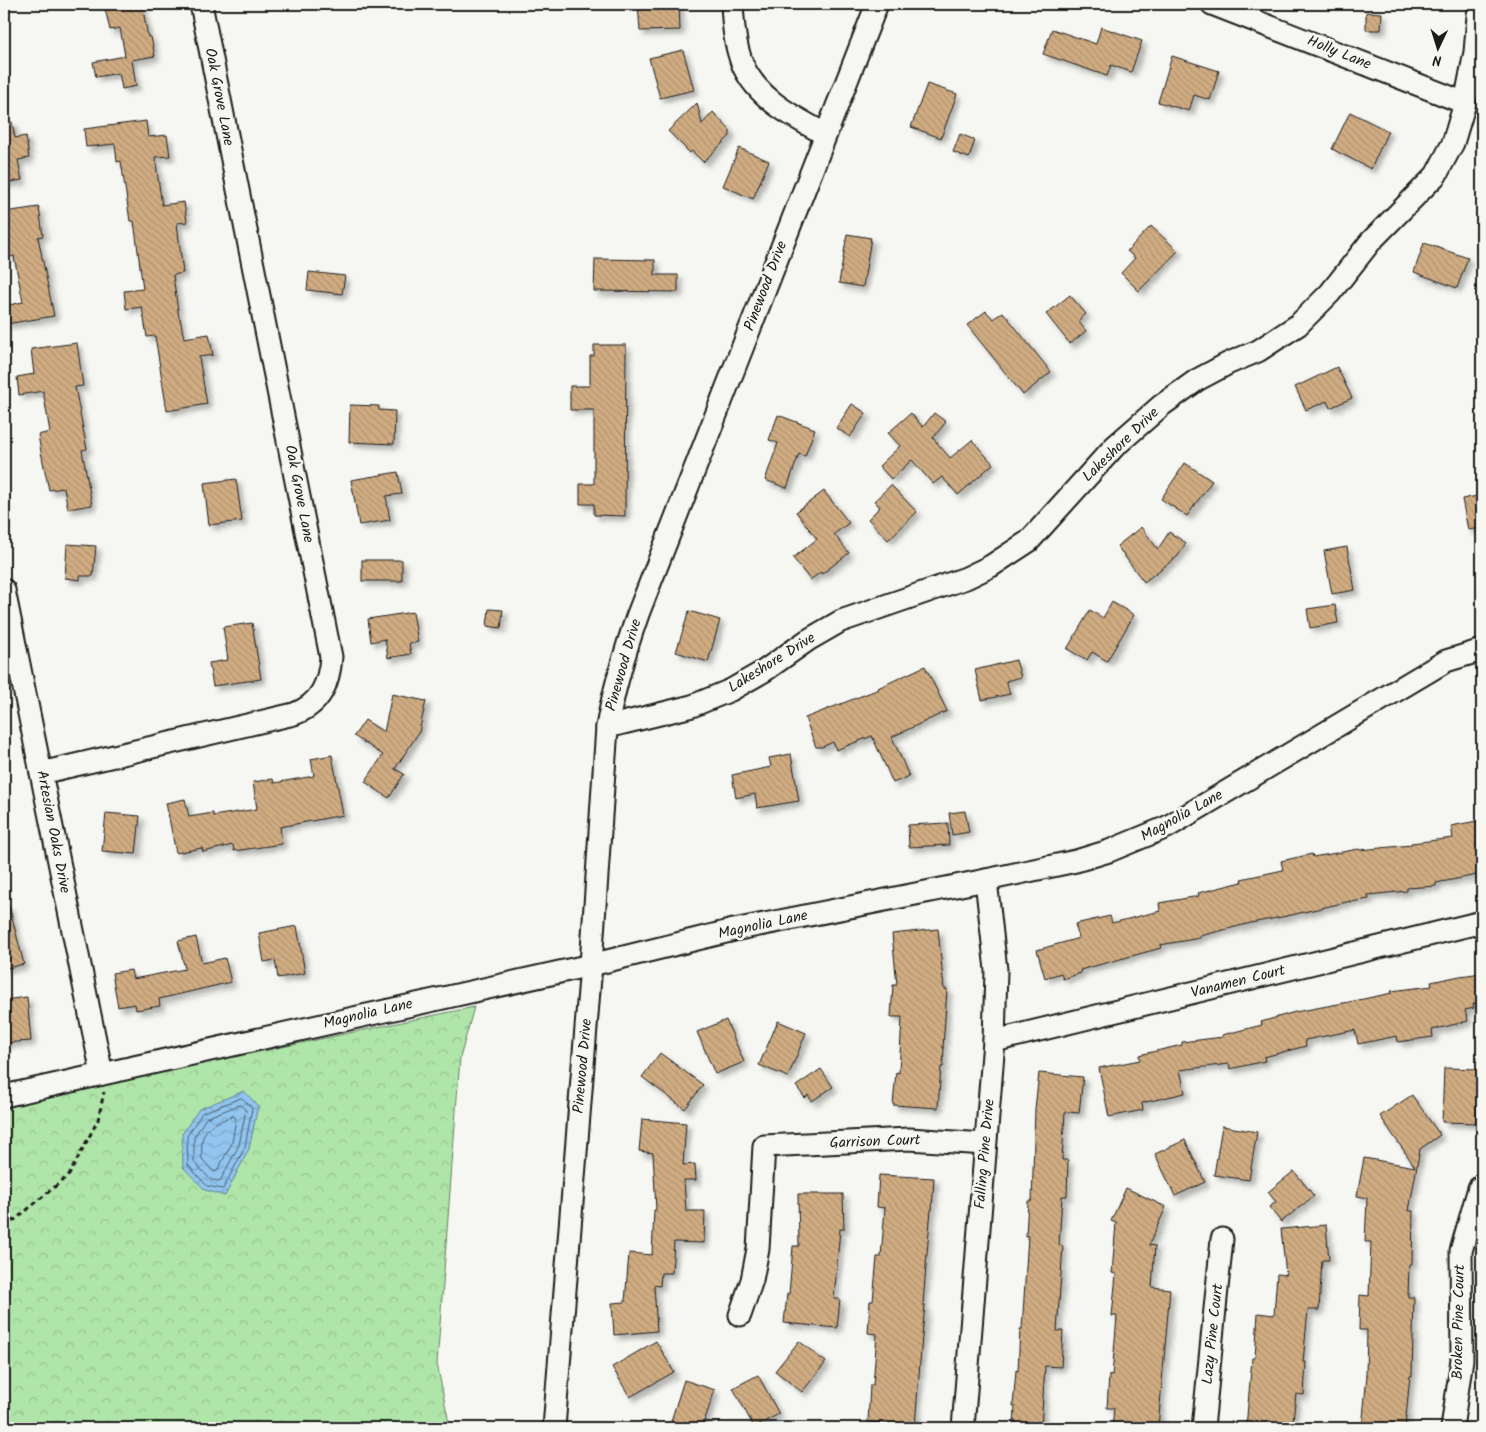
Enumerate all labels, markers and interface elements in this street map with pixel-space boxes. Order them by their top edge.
north arrow [1414,22,1464,72]
street label: Holly Lane [1303,29,1375,77]
street label: Oak Grove Lane [198,46,240,148]
text: N [1432,49,1442,71]
street label: Pinewood Drive [738,237,794,335]
street label: Lakeshore Drive [1077,402,1165,488]
street label: Oak Grove Lane [278,443,320,545]
street label: Pinewood Drive [599,616,649,714]
street label: Lakeshore Drive [724,626,821,699]
street label: Artesian Oaks Drive [29,769,77,896]
street label: Magnolia Lane [1136,783,1228,849]
street label: Magnolia Lane [716,904,810,946]
street label: Vanamen Court [1188,959,1288,1005]
street label: Magnolia Lane [321,992,415,1036]
street label: Pinewood Drive [567,1017,599,1114]
street label: Falling Pine Drive [968,1098,1002,1210]
street label: Garrison Court [829,1128,921,1156]
street label: Broken Pine Court [1446,1264,1472,1380]
street label: Lazy Pine Court [1196,1282,1230,1386]

